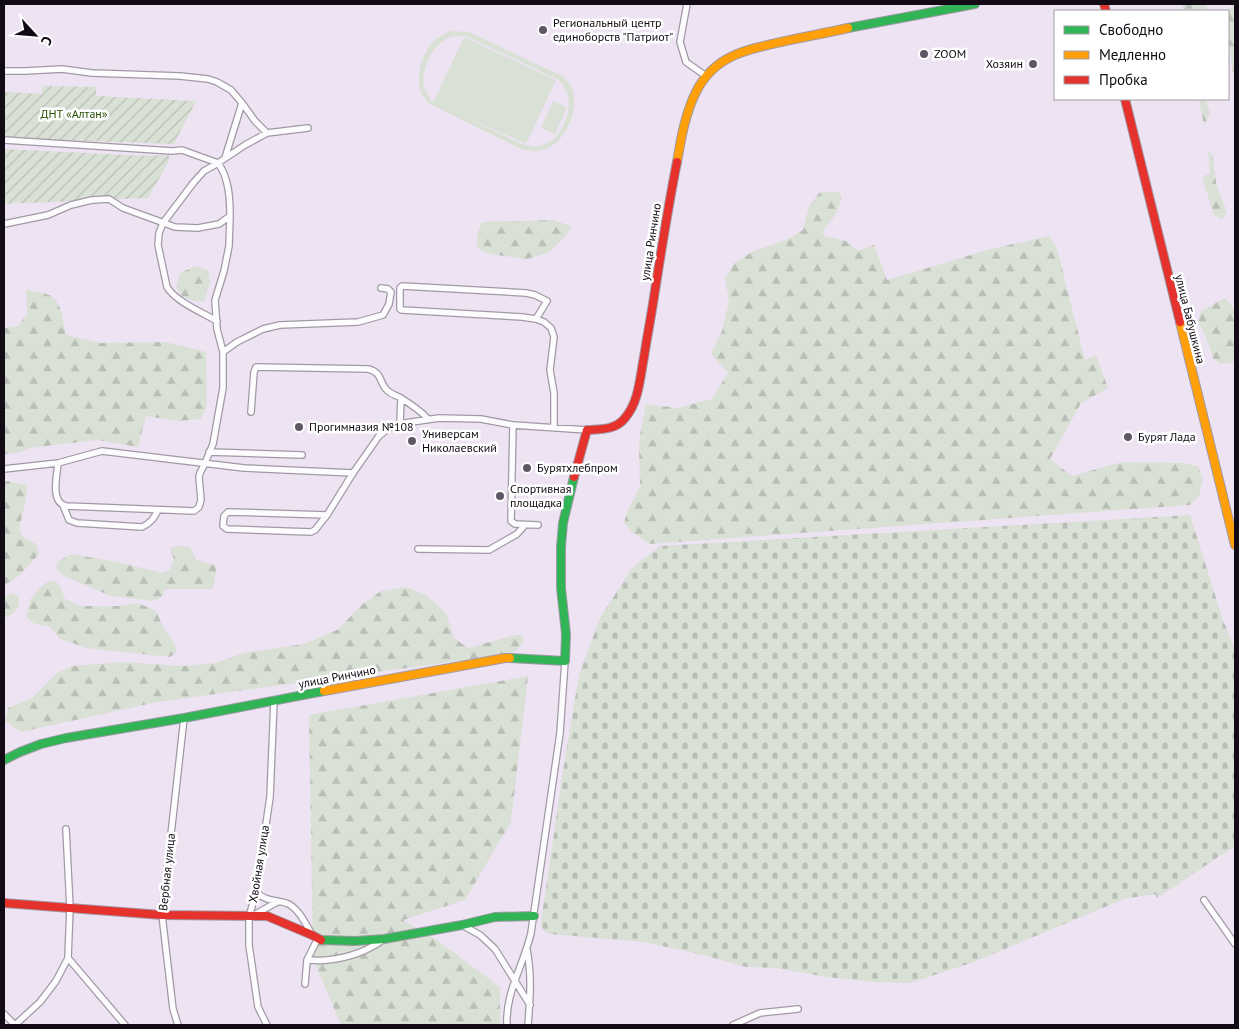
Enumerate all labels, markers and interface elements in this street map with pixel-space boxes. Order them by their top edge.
north arrow [10,10,60,60]
legend [1054,10,1229,100]
place label: Региональный центр единоборств "Патриот" [553,15,673,44]
text: Свободно [1099,20,1163,39]
marker: Региональный центр единоборств "Патриот" [537,24,549,36]
text: С [37,33,56,48]
text: Медленно [1099,45,1166,64]
place label: ZOOM [934,46,966,61]
marker: ZOOM [918,48,930,60]
place label: Хозяин [986,56,1023,71]
marker: Хозяин [1027,58,1039,70]
text: Пробка [1099,70,1148,89]
park label: ДНТ «Алтан» [40,106,108,121]
street label: улица Ринчино [637,202,664,282]
street label: улица Бабушкина [1172,273,1209,365]
place label: Прогимназия №108 [309,419,414,434]
marker: Прогимназия №108 [293,421,305,433]
place label: Универсам Николаевский [422,426,497,455]
place label: Бурят Лада [1138,429,1196,444]
marker: Бурят Лада [1122,431,1134,443]
marker: Универсам Николаевский [406,435,418,447]
place label: Бурятхлебпром [537,460,618,475]
marker: Бурятхлебпром [521,462,533,474]
place label: Спортивная площадка [510,481,571,510]
marker: Спортивная площадка [494,490,506,502]
street label: улица Ринчино [297,662,377,691]
street label: Хвойная улица [245,824,272,904]
street label: Вербная улица [155,832,178,911]

